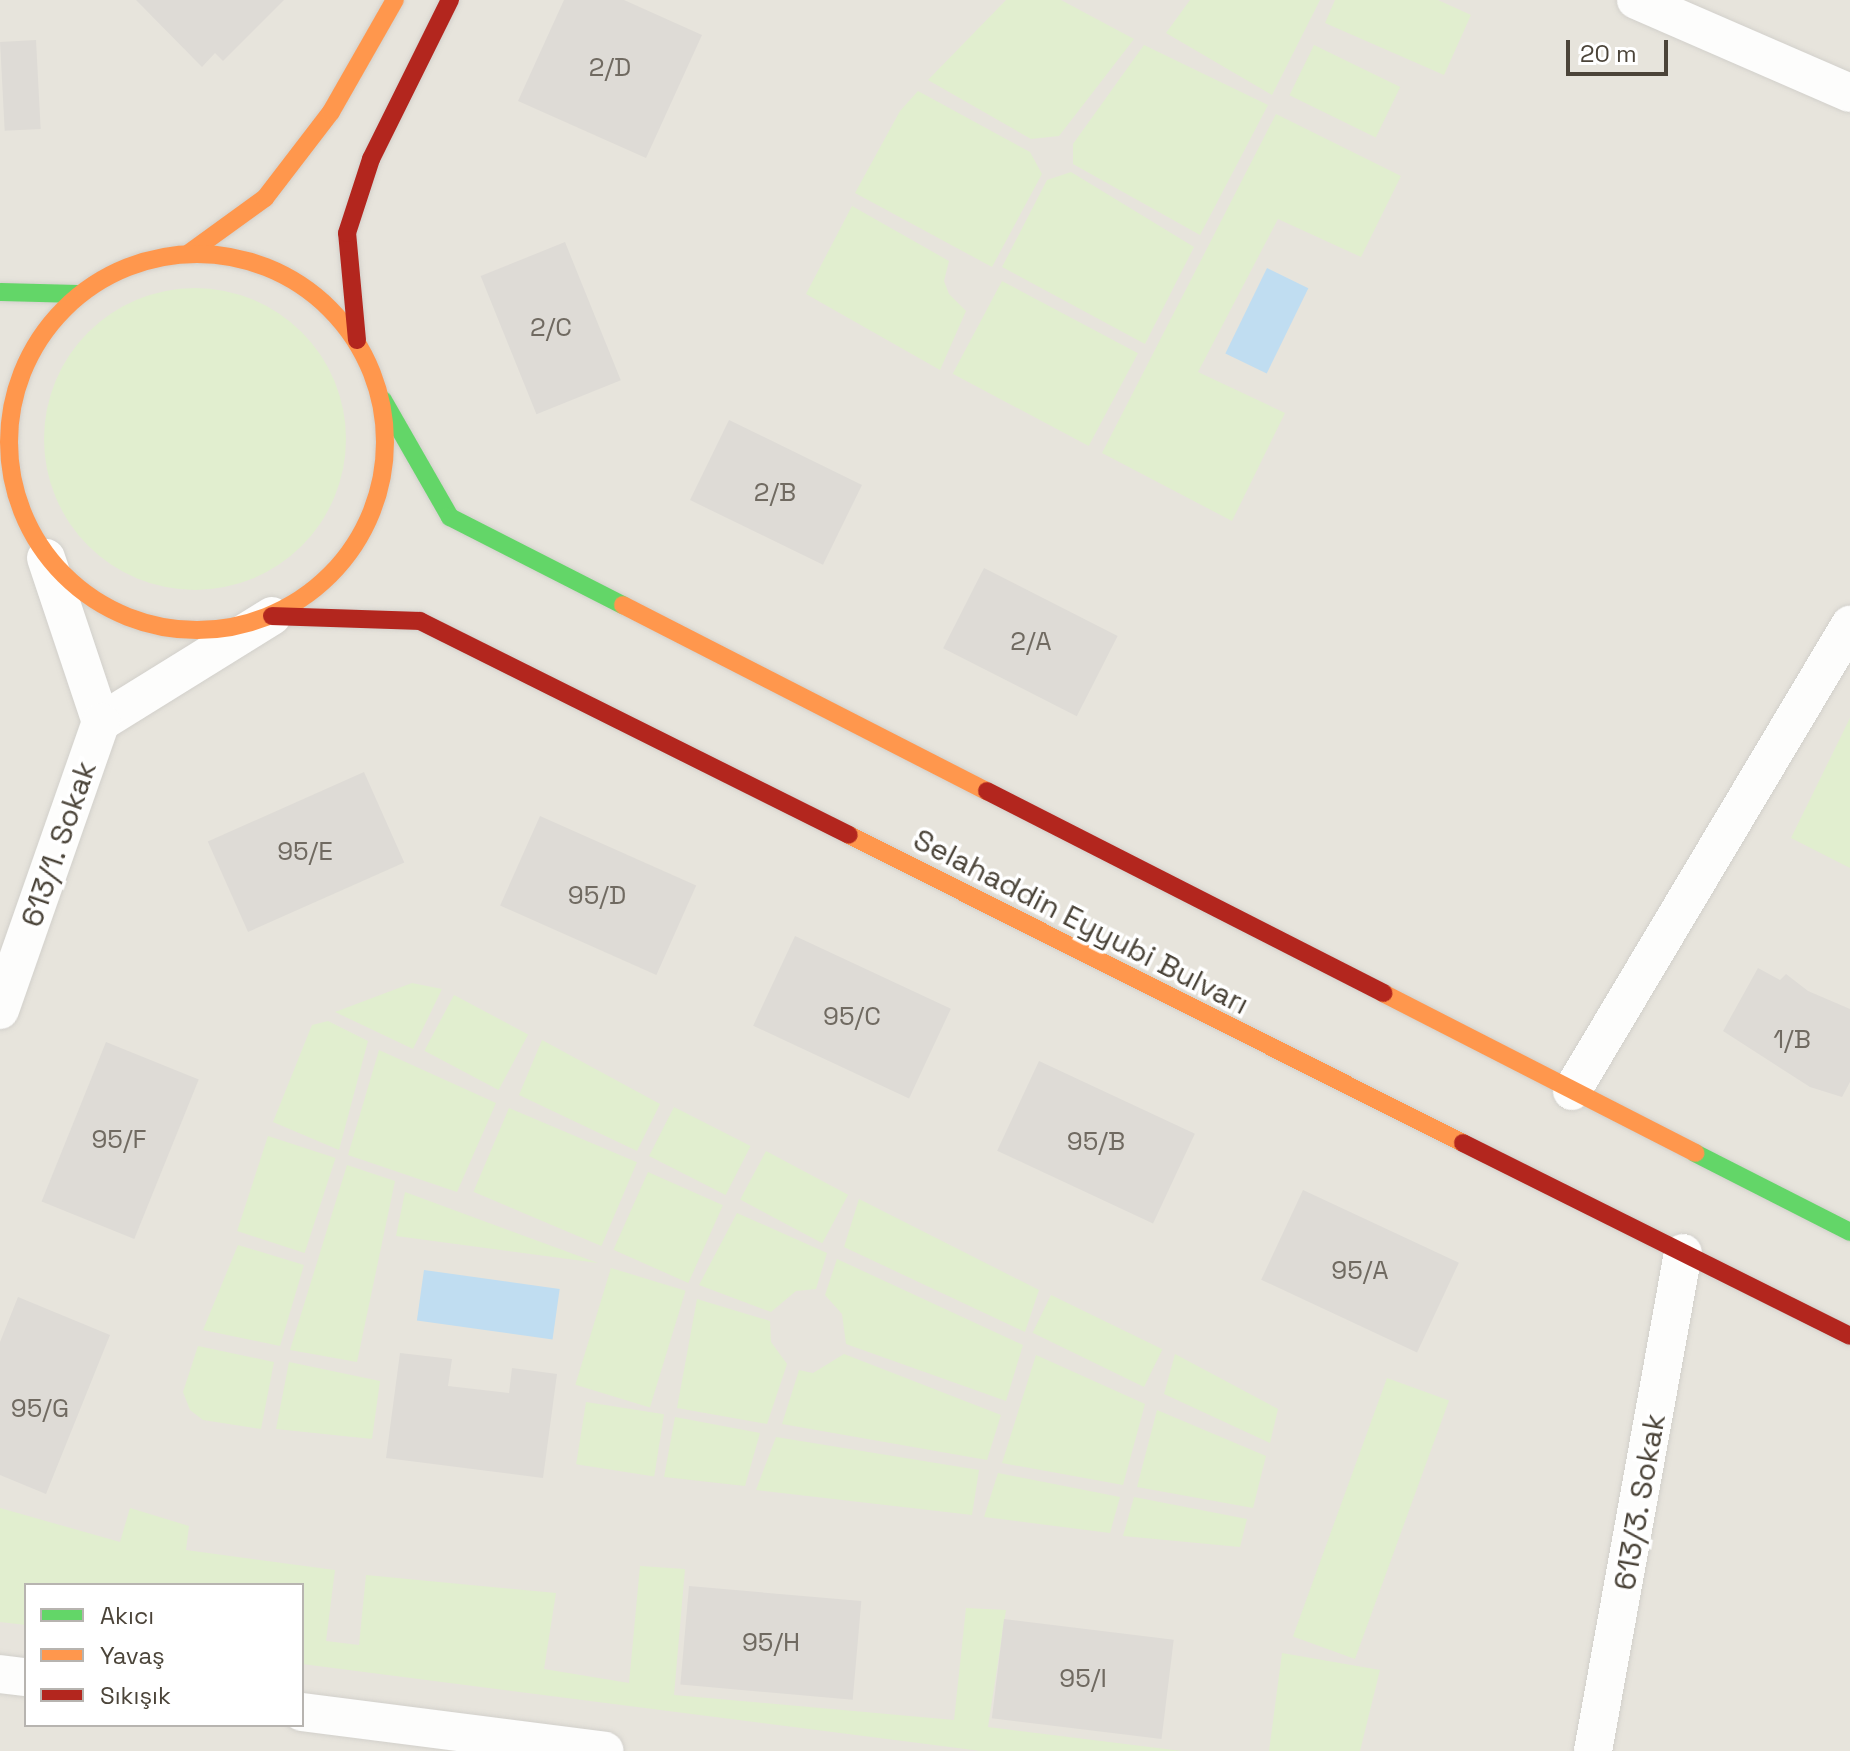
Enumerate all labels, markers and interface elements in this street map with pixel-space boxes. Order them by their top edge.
scale bar [1570,24,1672,74]
text: 20 m [1580,38,1637,69]
house number: 2/D [589,52,631,84]
house number: 2/C [530,312,572,344]
house number: 2/B [754,477,796,509]
house number: 2/A [1010,626,1052,658]
street label: 613/1. Sokak [14,756,104,932]
street label: Selahaddin Eyyubi Bulvarı [907,822,1255,1022]
house number: 95/E [277,836,333,868]
house number: 95/D [568,880,626,912]
house number: 95/C [823,1001,881,1033]
house number: 1/B [1773,1024,1811,1056]
house number: 95/F [91,1124,147,1156]
house number: 95/B [1067,1126,1125,1158]
house number: 95/A [1331,1255,1389,1287]
house number: 95/G [11,1393,69,1425]
street label: 613/3. Sokak [1607,1410,1673,1594]
legend [24,1583,304,1727]
text: Akıcı [100,1600,154,1631]
house number: 95/H [742,1627,800,1659]
text: Yavaş [100,1640,165,1671]
house number: 95/I [1059,1663,1107,1695]
text: Sıkışık [100,1680,171,1711]

